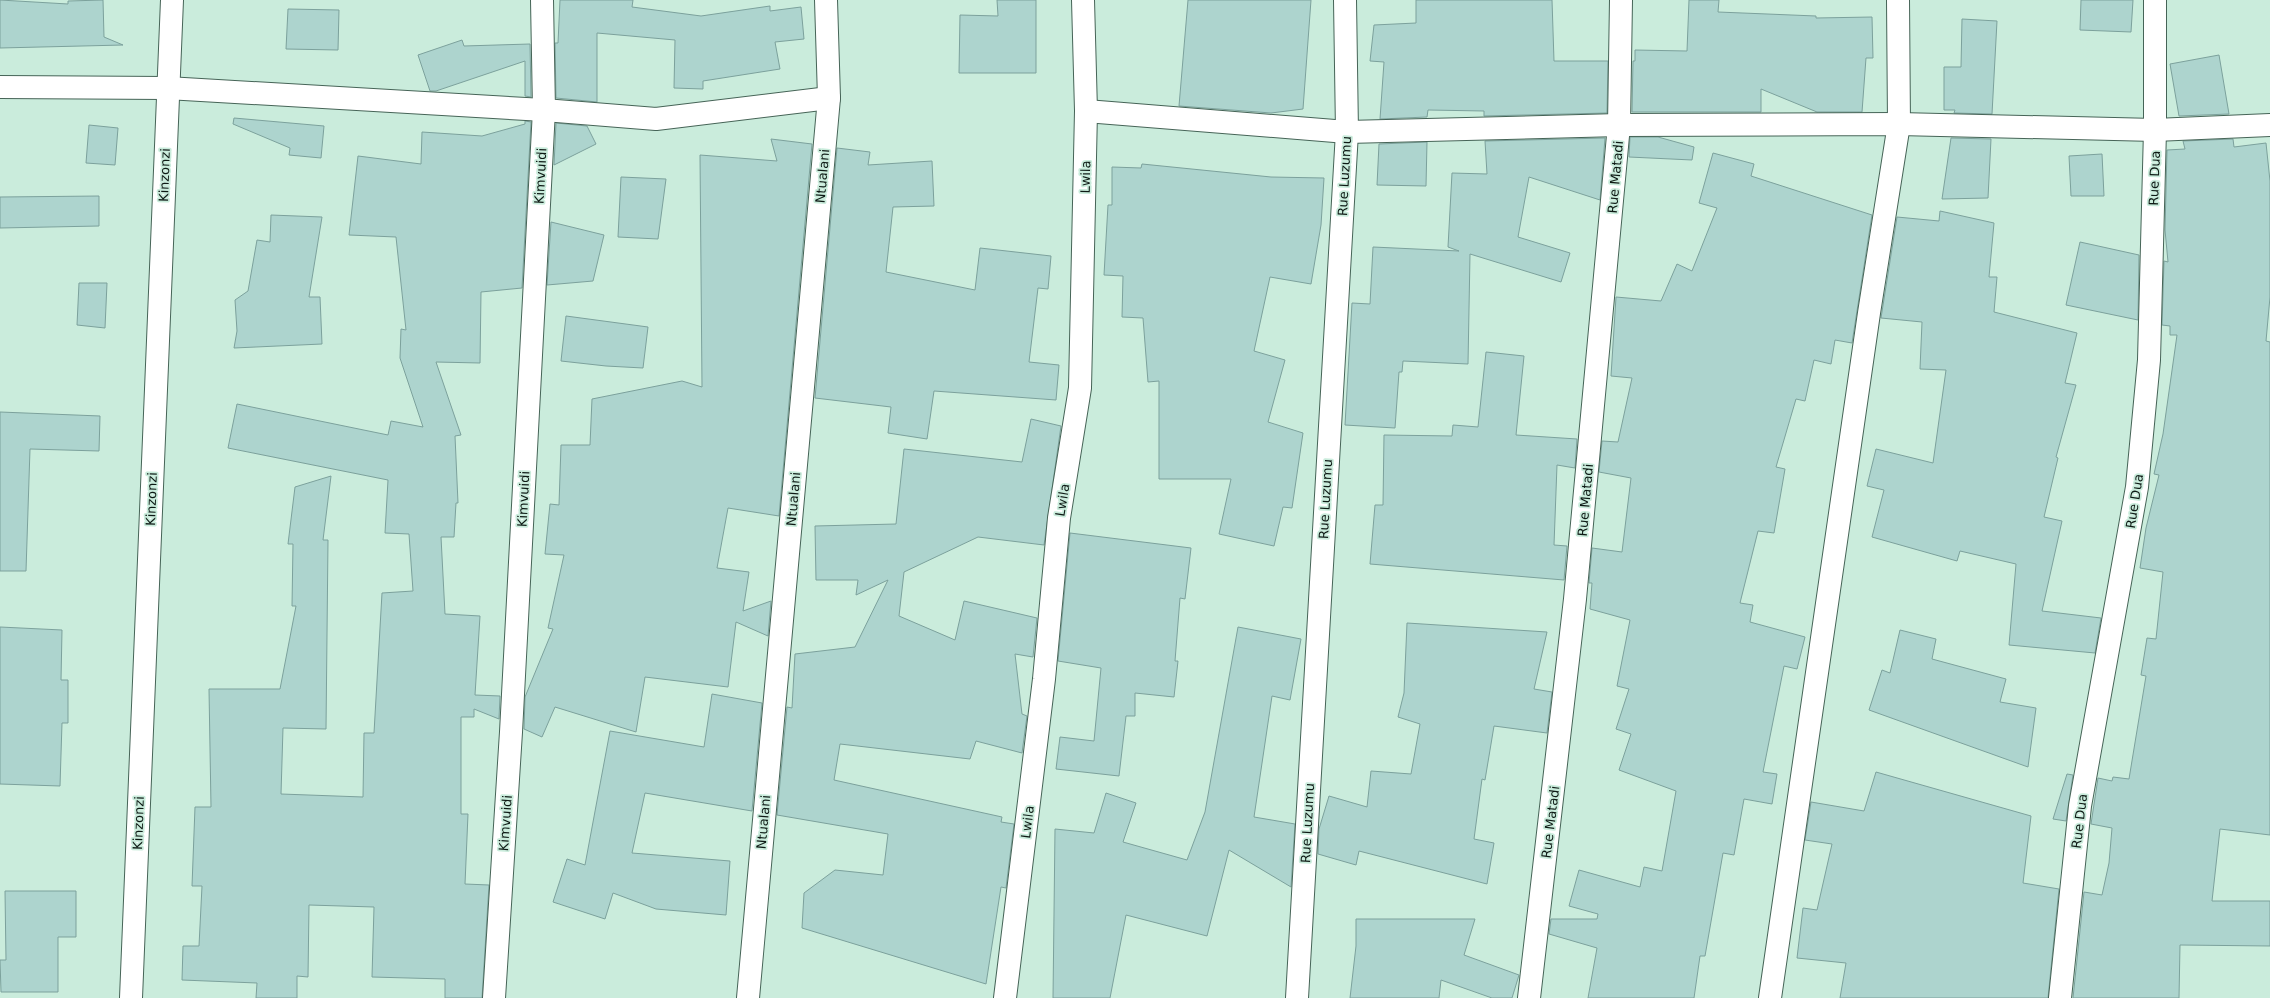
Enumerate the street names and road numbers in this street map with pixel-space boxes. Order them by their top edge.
street label: Rue Luzumu [1335,136,1354,216]
street label: Rue Matadi [1605,140,1626,214]
street label: Kinzonzi [156,148,173,202]
street label: Kimvuidi [532,148,549,204]
street label: Ntualani [813,148,832,204]
street label: Rue Dua [2146,150,2163,206]
street label: Lwila [1078,160,1093,194]
street label: Rue Luzumu [1316,459,1335,539]
street label: Rue Matadi [1575,463,1596,537]
street label: Kimvuidi [515,471,532,527]
street label: Ntualani [784,471,803,527]
street label: Kinzonzi [143,472,160,526]
street label: Rue Dua [2123,473,2146,529]
street label: Lwila [1052,483,1072,518]
street label: Rue Luzumu [1298,783,1317,863]
street label: Rue Matadi [1539,785,1562,859]
street label: Rue Dua [2069,793,2090,849]
street label: Kimvuidi [496,794,515,852]
street label: Ntualani [754,794,773,850]
street label: Kinzonzi [130,796,147,850]
street label: Lwila [1018,805,1037,839]

